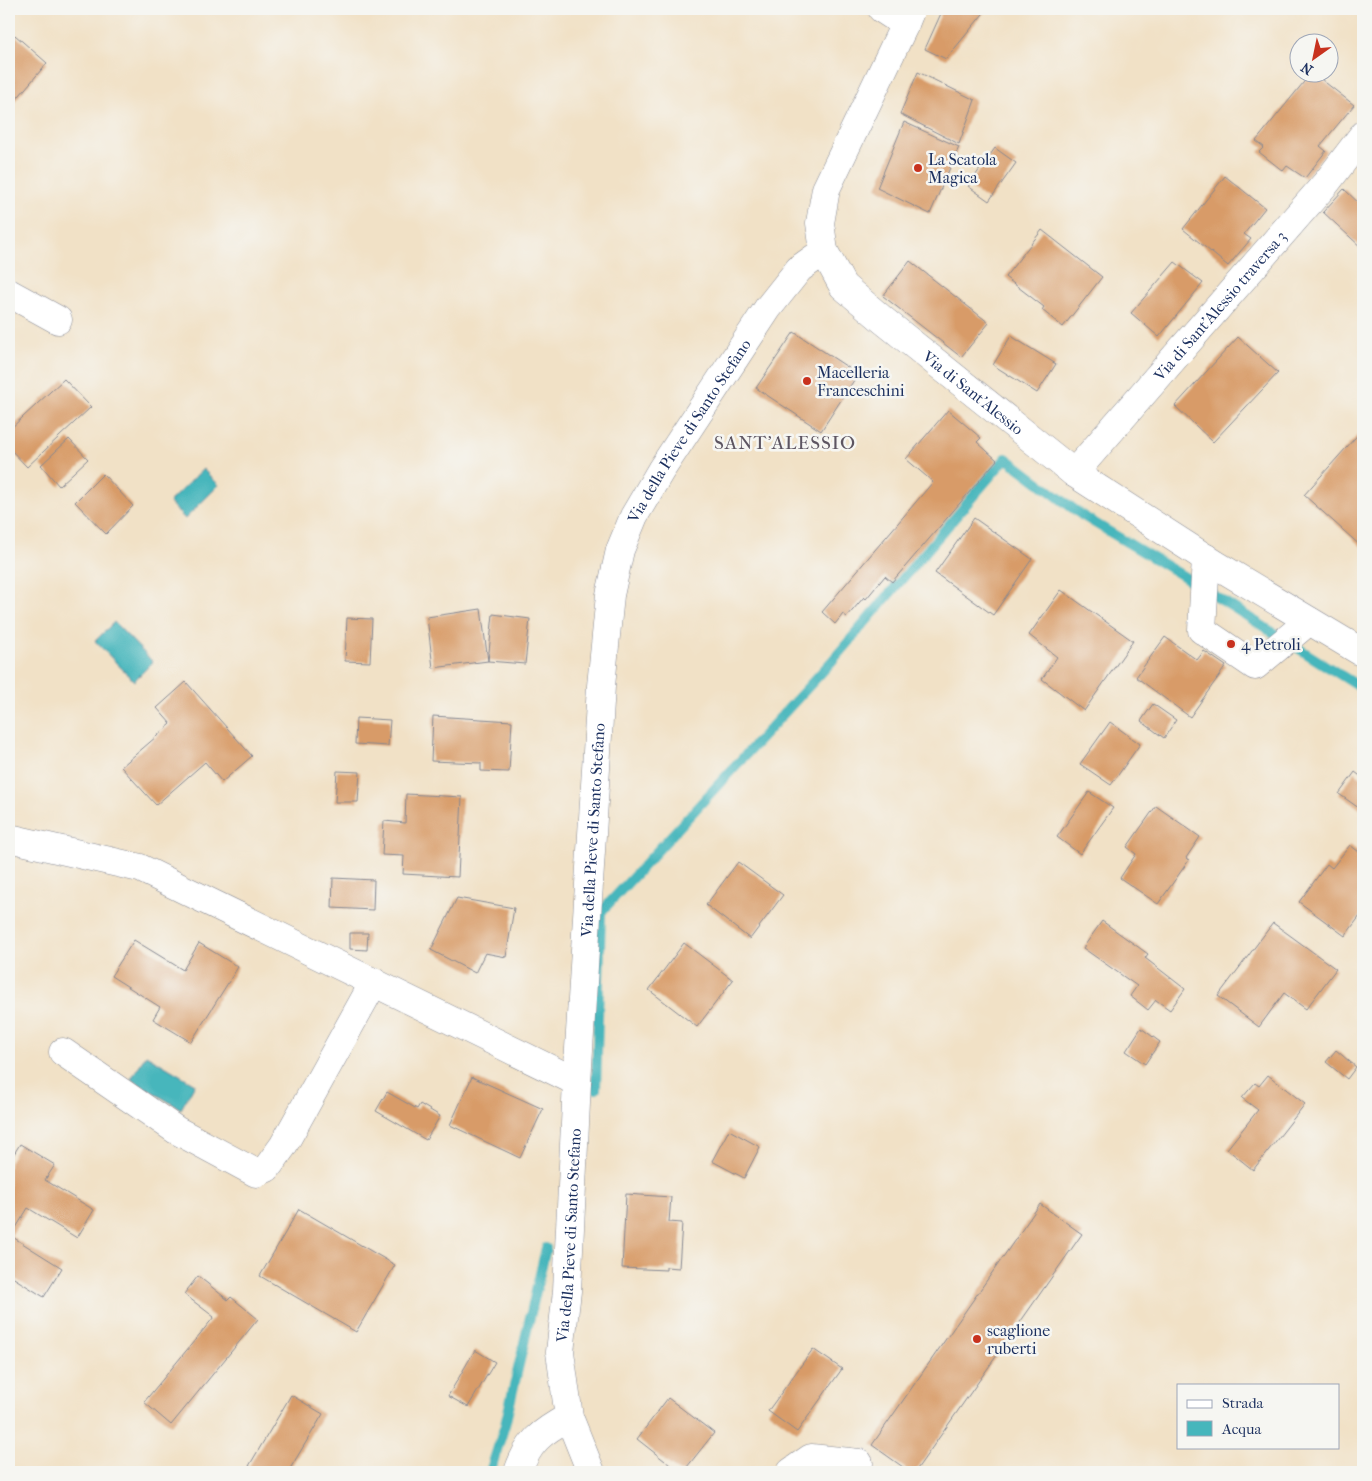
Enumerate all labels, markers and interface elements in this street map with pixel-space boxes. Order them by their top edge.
north arrow [1290,32,1340,82]
text: N [1298,58,1316,79]
place label: La Scatola Magica [928,150,997,187]
marker: La Scatola Magica [912,162,924,174]
street label: Via di Sant'Alessio traversa 3 [1149,227,1290,385]
street label: Via della Pieve di Santo Stefano [623,335,754,526]
street label: Via di Sant'Alessio [919,346,1027,438]
place label: Macelleria Franceschini [817,363,905,400]
marker: Macelleria Franceschini [801,375,813,387]
district label: SANT'ALESSIO [714,432,856,454]
place label: 4 Petroli [1241,635,1301,654]
marker: 4 Petroli [1225,638,1237,650]
street label: Via della Pieve di Santo Stefano [576,722,608,938]
street label: Via della Pieve di Santo Stefano [552,1128,584,1344]
place label: scaglione ruberti [987,1321,1050,1358]
marker: scaglione ruberti [971,1333,983,1345]
legend [1177,1384,1340,1448]
text: Strada [1222,1394,1265,1412]
text: Acqua [1221,1420,1263,1438]

